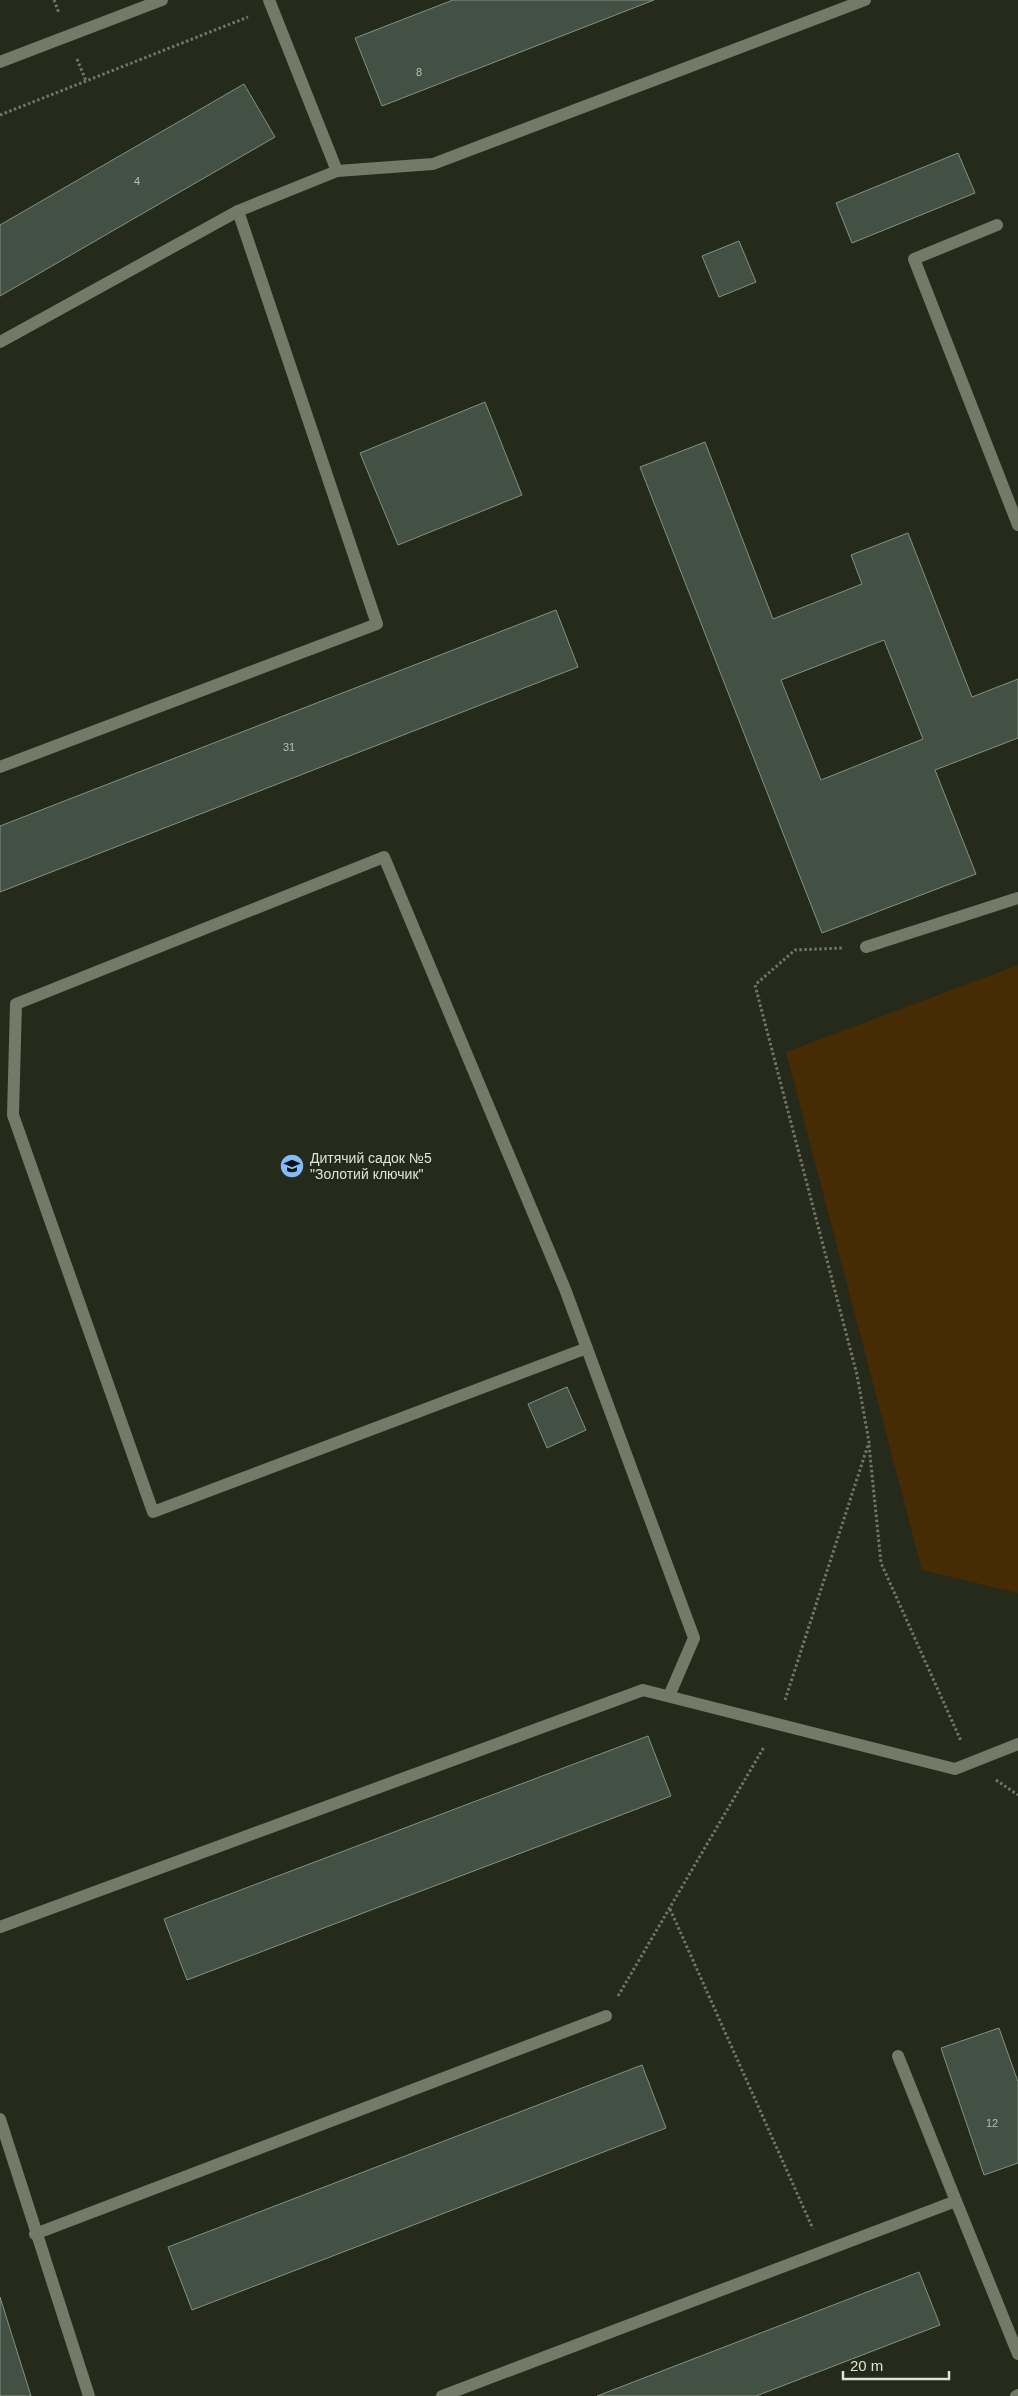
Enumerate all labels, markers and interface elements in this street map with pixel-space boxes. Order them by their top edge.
house number: 8 [416,66,422,78]
house number: 4 [134,175,140,187]
house number: 31 [283,741,295,753]
place label: Дитячий садок №5 "Золотий ключик" [310,1150,432,1182]
school or university icon: Дитячий садок №5 "Золотий ключик" [279,1153,305,1179]
house number: 12 [986,2117,998,2129]
scale bar [843,2348,949,2380]
text: 20 m [850,2357,883,2374]

